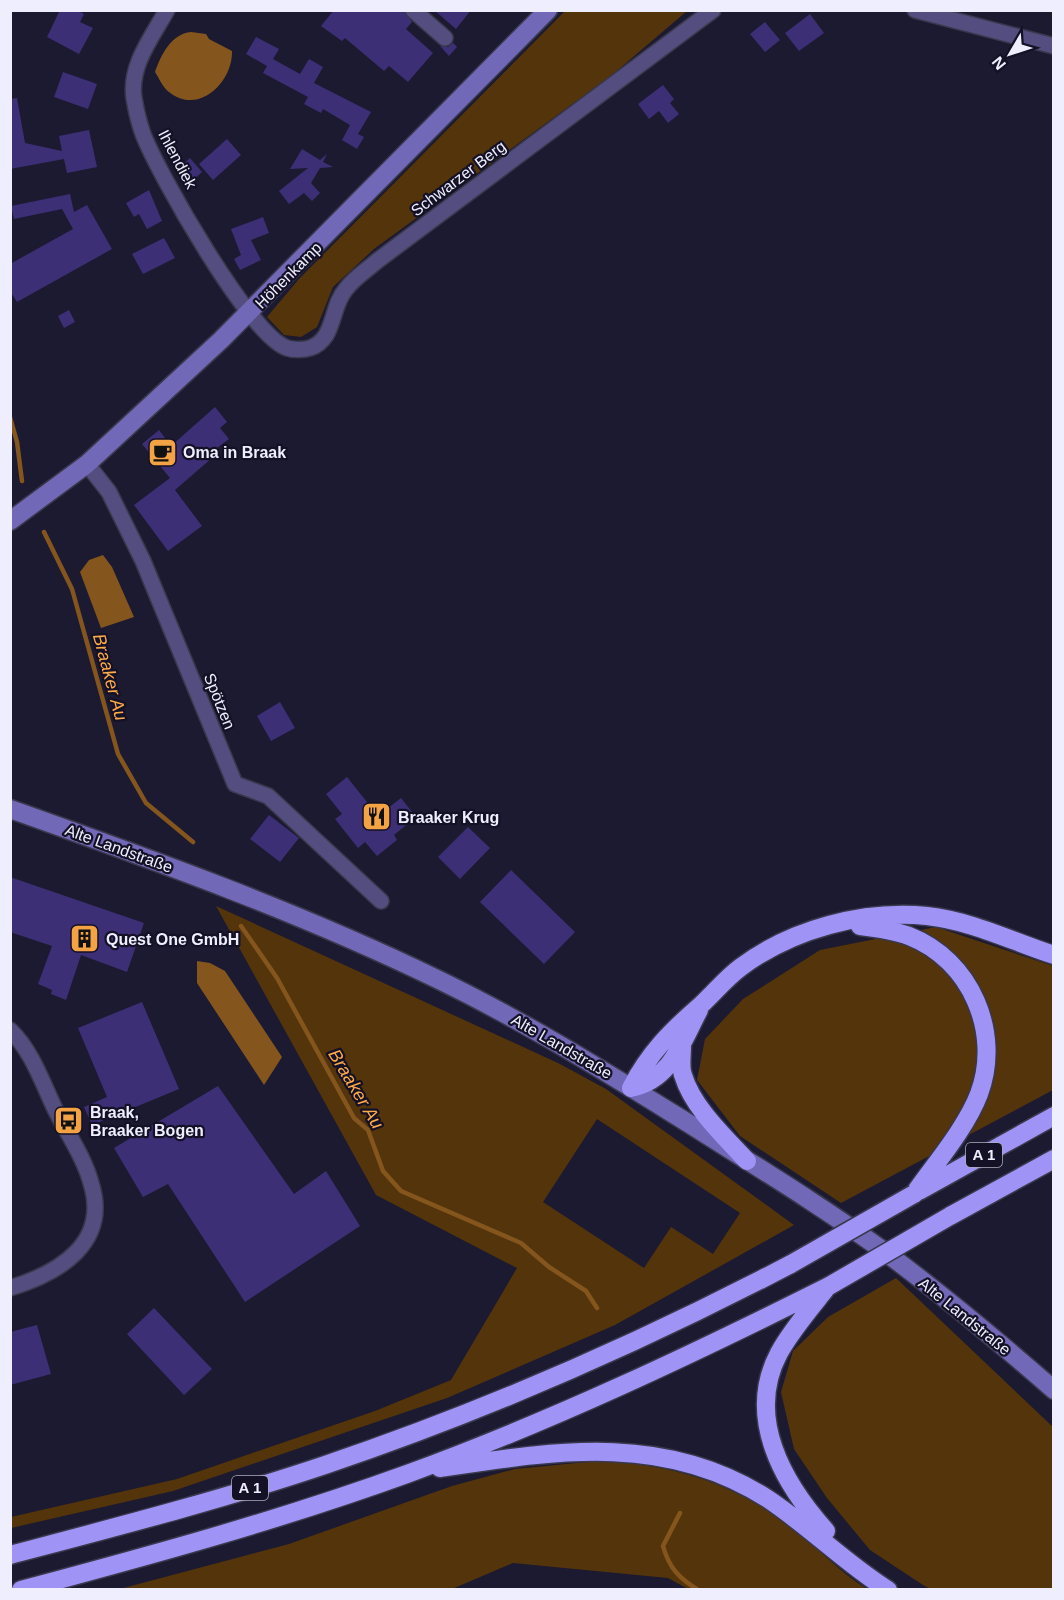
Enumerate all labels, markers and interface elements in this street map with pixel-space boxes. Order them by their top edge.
north arrow [980,24,1040,84]
text: N [988,53,1009,73]
street label: Ihlendiek [155,127,201,192]
street label: Schwarzer Berg [408,137,509,219]
street label: Höhenkamp [252,239,325,312]
cafe icon: Oma in Braak [146,436,178,468]
place label: Oma in Braak [183,444,286,461]
water label: Braaker Au [89,631,131,723]
street label: Spötzen [201,671,238,732]
restaurant icon: Braaker Krug [361,801,393,833]
place label: Braaker Krug [398,809,499,826]
street label: Alte Landstraße [63,821,175,876]
building icon: Quest One GmbH [69,923,101,955]
place label: Quest One GmbH [106,931,239,948]
street label: Alte Landstraße [509,1011,615,1082]
water label: Braaker Au [324,1046,388,1132]
place label: Braak, Braaker Bogen [90,1104,204,1139]
bus stop icon: Braak, Braaker Bogen [53,1105,85,1137]
road number: A 1 [966,1143,1002,1167]
street label: Alte Landstraße [915,1274,1014,1359]
road number: A 1 [232,1476,268,1500]

